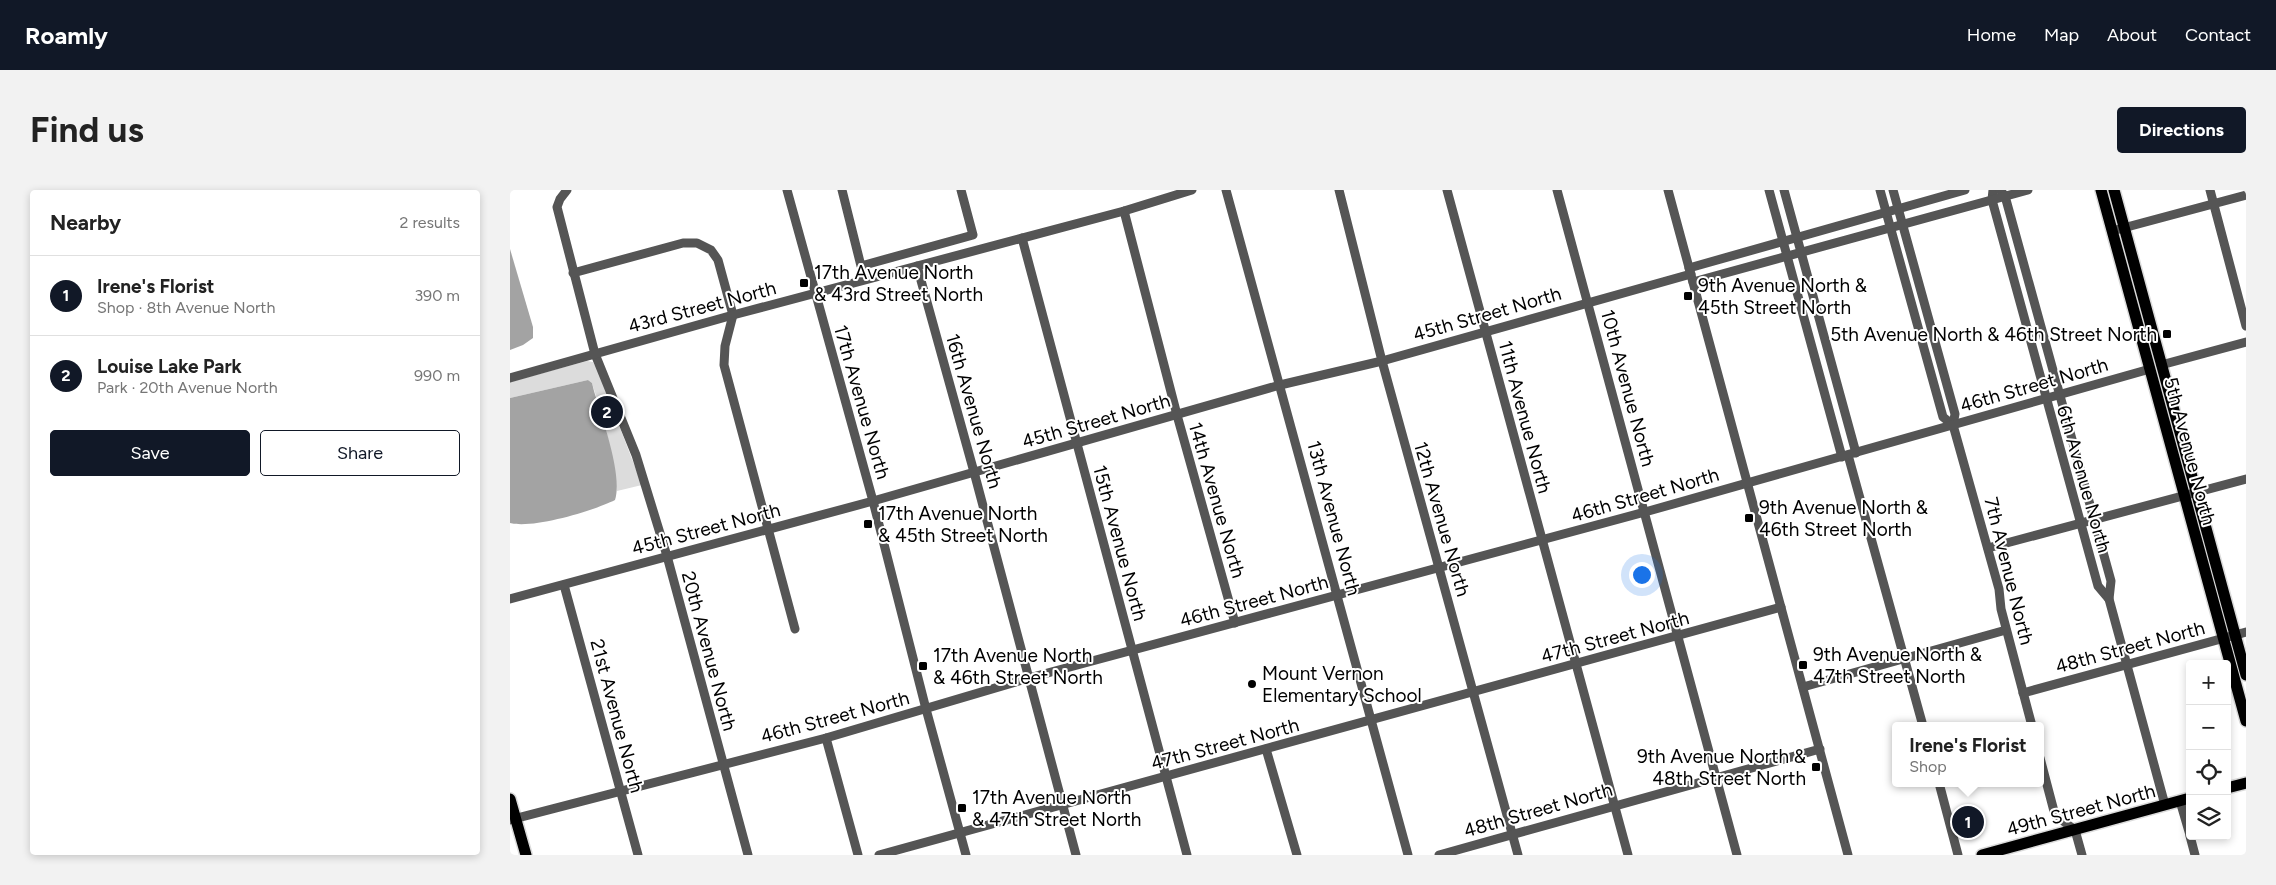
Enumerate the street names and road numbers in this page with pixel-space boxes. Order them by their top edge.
street label: 43rd Street North [626,276,778,338]
street label: 45th Street North [1410,282,1564,346]
street label: 10th Avenue North [1596,307,1660,469]
street label: 17th Avenue North [829,322,895,482]
street label: 16th Avenue North [941,331,1007,491]
street label: 11th Avenue North [1494,338,1556,496]
street label: 46th Street North [1957,353,2111,417]
street label: 5th Avenue North [2159,374,2221,528]
street label: 45th Street North [1019,389,1173,453]
street label: 6th Avenue North [2052,403,2116,555]
street label: 14th Avenue North [1184,419,1250,581]
street label: 13th Avenue North [1302,438,1366,598]
street label: 12th Avenue North [1409,439,1475,599]
street label: 15th Avenue North [1088,463,1152,623]
street label: 46th Street North [1568,463,1722,527]
street label: 7th Avenue North [1980,495,2038,647]
street label: 45th Street North [629,498,783,560]
street label: 20th Avenue North [677,569,741,733]
street label: 46th Street North [1177,570,1331,632]
street label: 47th Street North [1538,606,1692,668]
street label: 48th Street North [2053,616,2207,678]
street label: 21st Avenue North [585,637,649,795]
street label: 46th Street North [758,686,912,748]
street label: 47th Street North [1148,713,1302,775]
street label: 48th Street North [1461,778,1615,842]
street label: 49th Street North [2004,779,2158,841]

